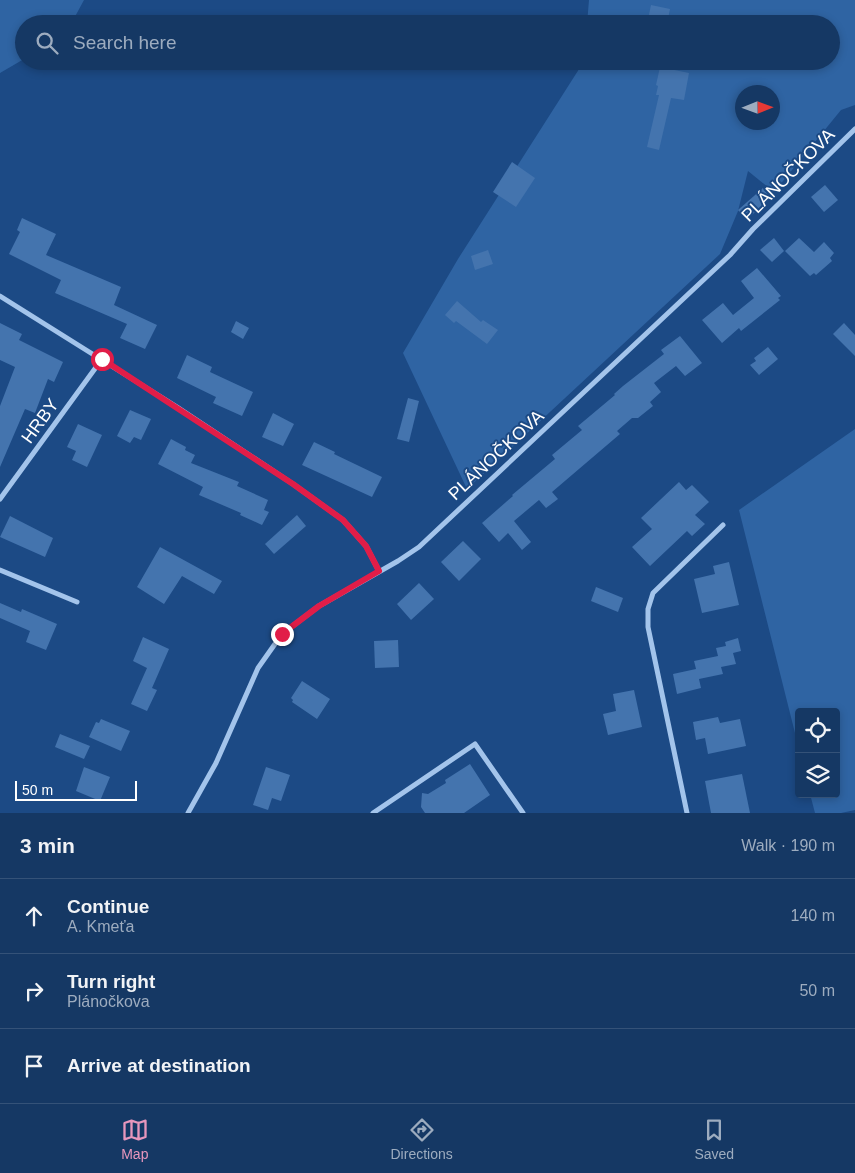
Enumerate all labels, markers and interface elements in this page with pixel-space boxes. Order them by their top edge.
search box [15,15,840,70]
icon: search [33,29,61,57]
text: Search here [73,32,177,53]
north arrow [735,85,780,130]
street label: PLÁNOČKOVA [737,124,838,225]
route start [91,348,114,371]
street label: HRBY [17,395,63,447]
street label: PLÁNOČKOVA [444,405,548,504]
route end [271,623,294,646]
map controls [795,708,840,798]
button: locate [795,708,840,753]
button: layers [795,753,840,798]
scale bar [15,778,138,801]
text: 50 m [22,782,53,798]
text: 3 min [20,834,75,857]
text: Walk · 190 m [741,837,835,854]
text: Continue [67,896,149,917]
icon: ahead [20,902,48,930]
text: 140 m [791,907,835,924]
text: A. Kmeťa [67,918,134,935]
text: Turn right [67,971,155,992]
icon: right [20,977,48,1005]
text: 50 m [799,982,835,999]
text: Plánočkova [67,993,150,1010]
icon: arrive [20,1052,48,1080]
text: Arrive at destination [67,1055,251,1076]
tab: Map [121,1116,149,1162]
tab: Directions [391,1116,453,1162]
tab: Saved [694,1116,734,1162]

